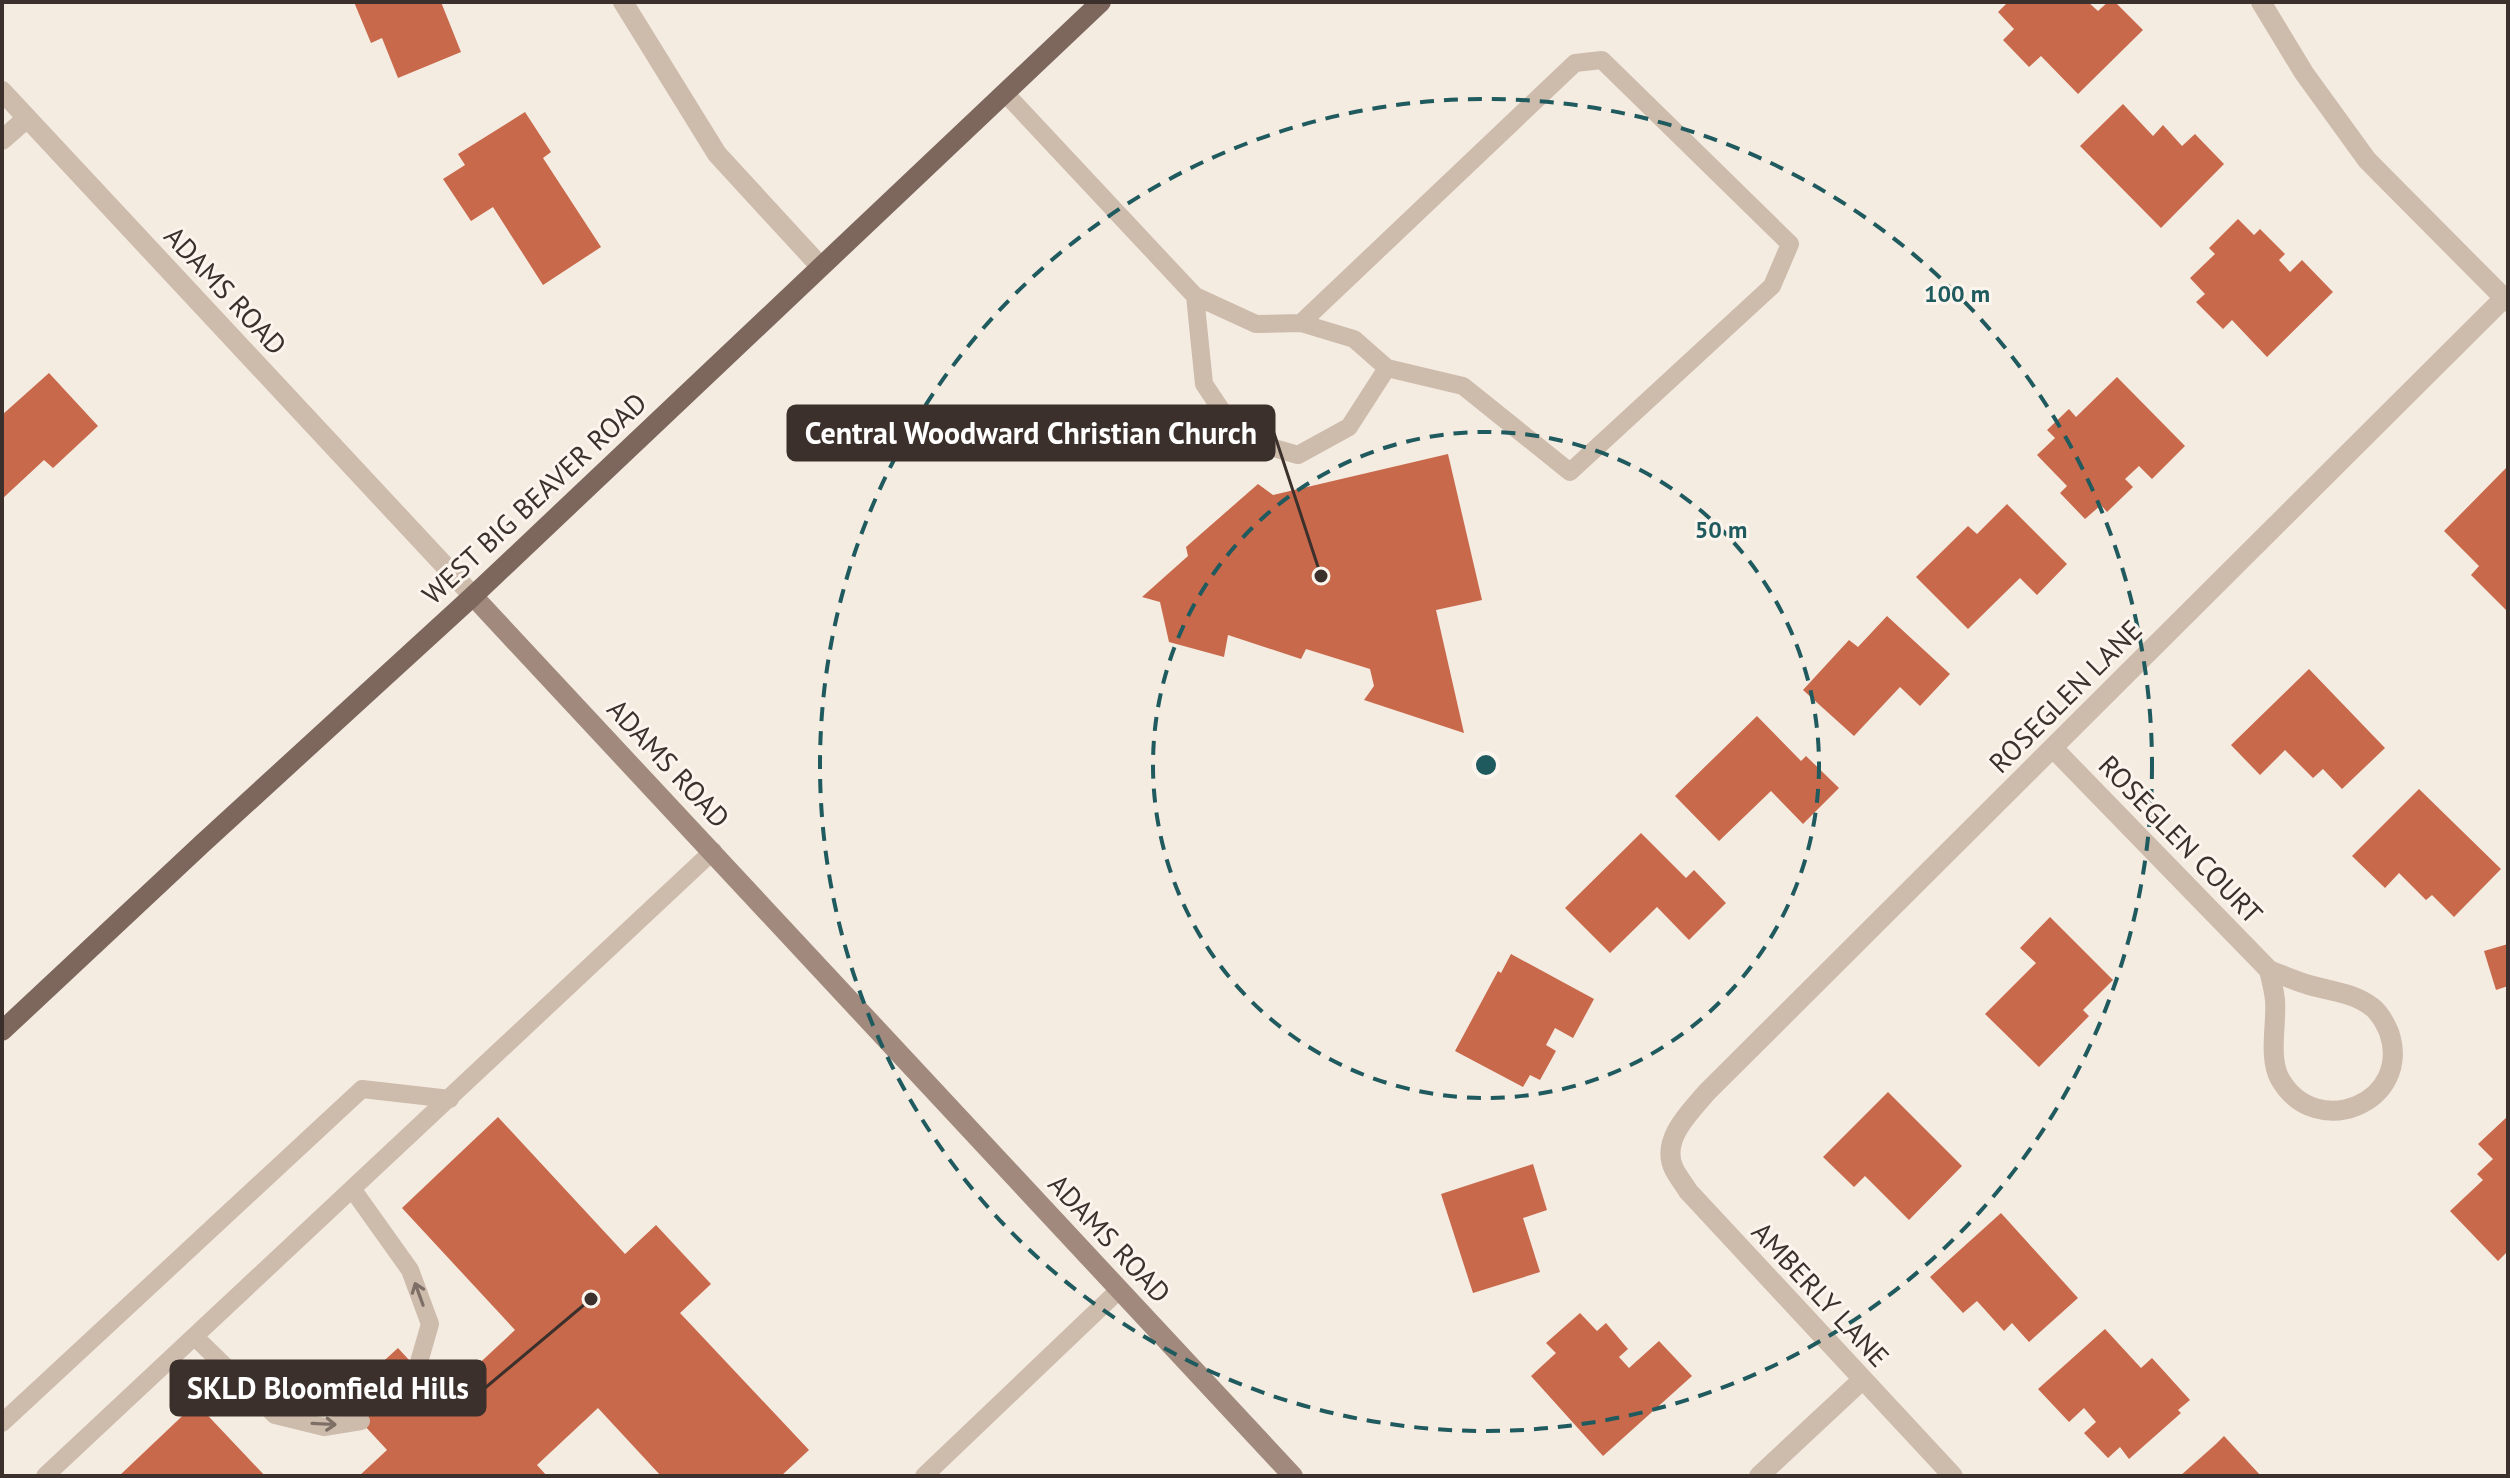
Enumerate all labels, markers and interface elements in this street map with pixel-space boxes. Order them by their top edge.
street label: ADAMS ROAD [157,218,295,362]
text: 100 m [1924,278,1990,309]
street label: WEST BIG BEAVER ROAD [414,384,654,612]
callout: Central Woodward Christian Church [788,406,1274,460]
text: Central Woodward Christian Church [805,413,1257,452]
text: 50 m [1695,514,1747,545]
street label: ROSEGLEN LANE [1980,611,2150,781]
street label: ADAMS ROAD [600,691,738,835]
street label: ROSEGLEN COURT [2091,747,2271,932]
centre of rings [1472,751,1500,779]
street label: ADAMS ROAD [1041,1166,1179,1310]
street label: AMBERLY LANE [1744,1214,1898,1374]
one-way arrow [411,1283,425,1307]
callout: SKLD Bloomfield Hills [171,1361,485,1415]
text: SKLD Bloomfield Hills [187,1368,469,1407]
one-way arrow [310,1417,336,1432]

